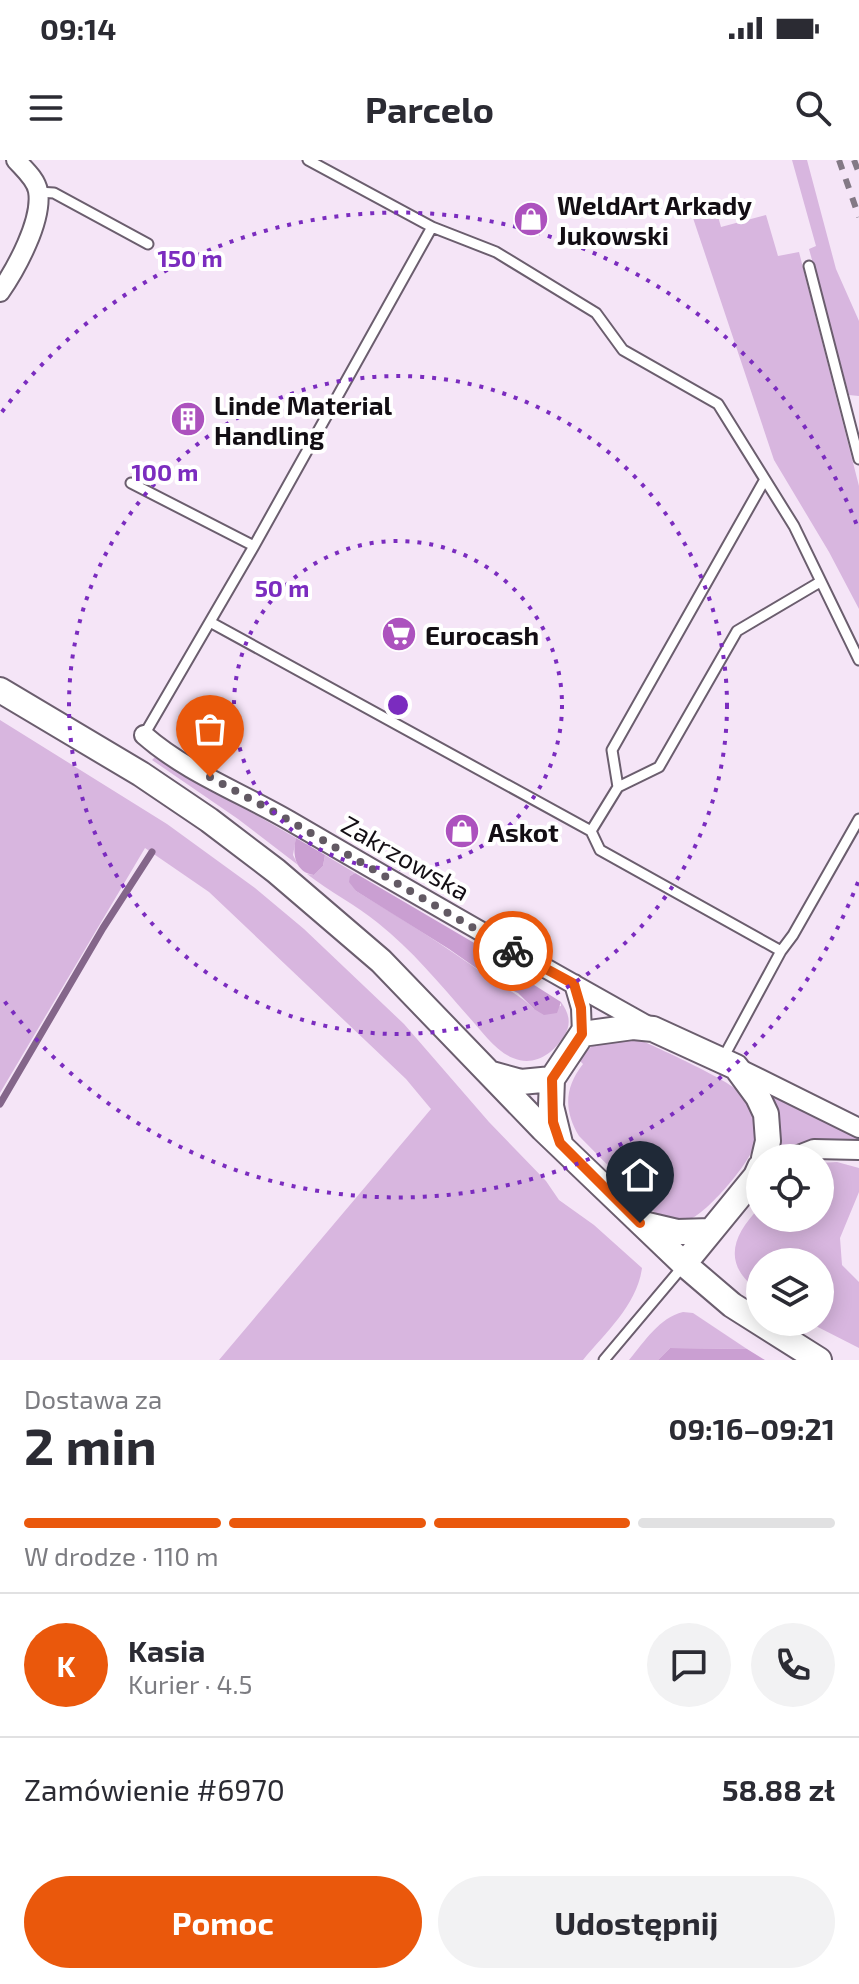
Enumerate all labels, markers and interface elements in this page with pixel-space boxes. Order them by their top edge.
text: 09:14 [40,10,116,46]
icon: menu [24,86,68,130]
icon: search [791,86,835,130]
text: Parcelo [365,87,494,130]
place label: WeldArt Arkady Jukowski [557,189,752,250]
shop icon: WeldArt Arkady Jukowski [512,200,550,238]
text: 150 m [157,243,223,272]
place label: Linde Material Handling [214,389,393,450]
building icon: Linde Material Handling [169,400,207,438]
text: 100 m [132,457,198,486]
text: 50 m [255,573,309,602]
supermarket icon: Eurocash [380,615,418,653]
place label: Eurocash [425,619,539,650]
centre of rings [384,691,412,719]
pin [176,695,244,777]
icon: bag [188,707,232,751]
street label: Zakrzowska [336,808,476,906]
shop icon: Askot [443,812,481,850]
place label: Askot [488,816,559,847]
courier [473,911,553,991]
icon: bike [491,929,535,973]
pin [606,1141,674,1223]
map controls [746,1144,834,1336]
button: locate [746,1144,834,1232]
icon: home [618,1153,662,1197]
button: layers [746,1248,834,1336]
text: Dostawa za [24,1383,162,1414]
text: 09:16–09:21 [668,1410,835,1446]
text: 2 min [24,1413,157,1475]
text: W drodze · 110 m [24,1540,219,1571]
button: chat [647,1623,731,1707]
button: phone [751,1623,835,1707]
text: Kasia [128,1632,205,1668]
text: K [56,1647,76,1683]
text: Kurier · 4.5 [128,1668,252,1699]
text: Zamówienie #6970 [24,1771,285,1807]
text: 58.88 zł [722,1771,835,1807]
button: Pomoc [24,1876,422,1968]
button: Udostępnij [438,1876,835,1968]

